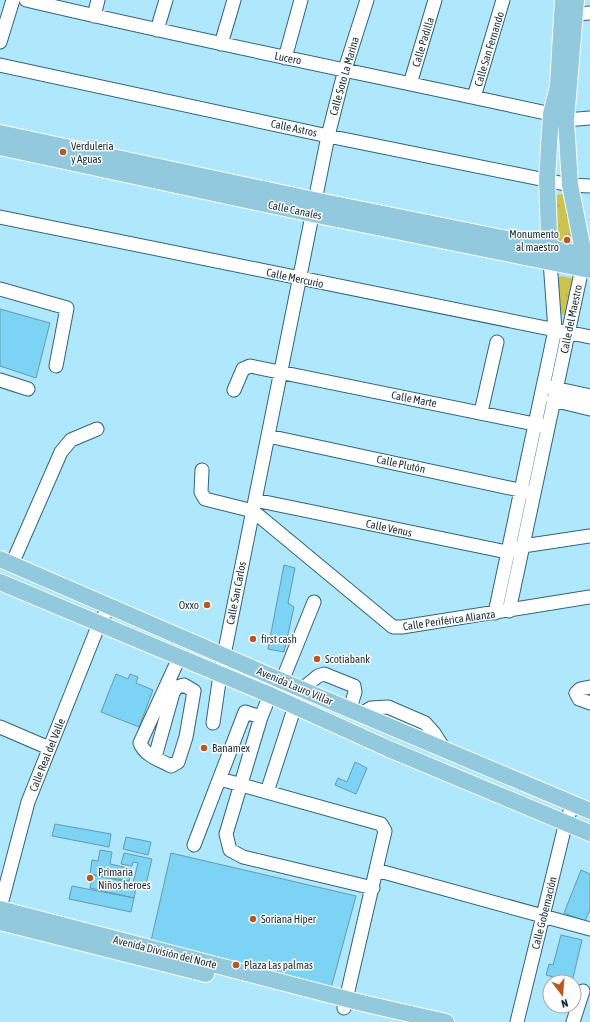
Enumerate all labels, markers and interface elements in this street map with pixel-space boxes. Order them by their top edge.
street label: Calle San Fernando [472,10,506,88]
street label: Calle Padilla [410,16,436,68]
street label: Calle Soto La Marina [327,35,361,117]
street label: Lucero [274,50,302,66]
street label: Calle Astros [270,117,318,139]
place label: Verduleria y Aguas [71,140,114,165]
marker: Verduleria y Aguas [58,147,68,157]
street label: Calle Canales [267,198,323,222]
place label: Monumento al maestro [509,228,559,253]
marker: Monumento al maestro [562,235,572,245]
street label: Calle Mercurio [265,266,325,290]
street label: Calle del Maestro [558,284,584,354]
street label: Calle Marte [390,389,438,409]
street label: Calle Plutón [376,453,426,475]
street label: Calle Venus [365,517,413,539]
street label: Calle San Carlos [224,560,248,626]
place label: Oxxo [179,599,199,611]
marker: Oxxo [202,600,212,610]
street label: Calle Periférica Alianza [402,608,496,632]
place label: first cash [261,633,297,645]
marker: first cash [248,634,258,644]
place label: Scotiabank [325,653,370,665]
marker: Scotiabank [312,654,322,664]
street label: Avenida Lauro Villar [255,665,335,708]
street label: Calle Real del Valle [27,717,67,793]
place label: Banamex [212,742,251,754]
marker: Banamex [199,743,209,753]
place label: Primaria Niños heroes [98,866,151,891]
marker: Primaria Niños heroes [85,873,95,883]
street label: Calle Gobernación [529,876,559,950]
place label: Soriana Híper [261,913,317,925]
marker: Soriana Híper [248,914,258,924]
street label: Avenida División del Norte [112,933,218,971]
place label: Plaza Las palmas [244,959,313,971]
marker: Plaza Las palmas [231,960,241,970]
north arrow [542,974,582,1014]
text: N [560,997,570,1010]

